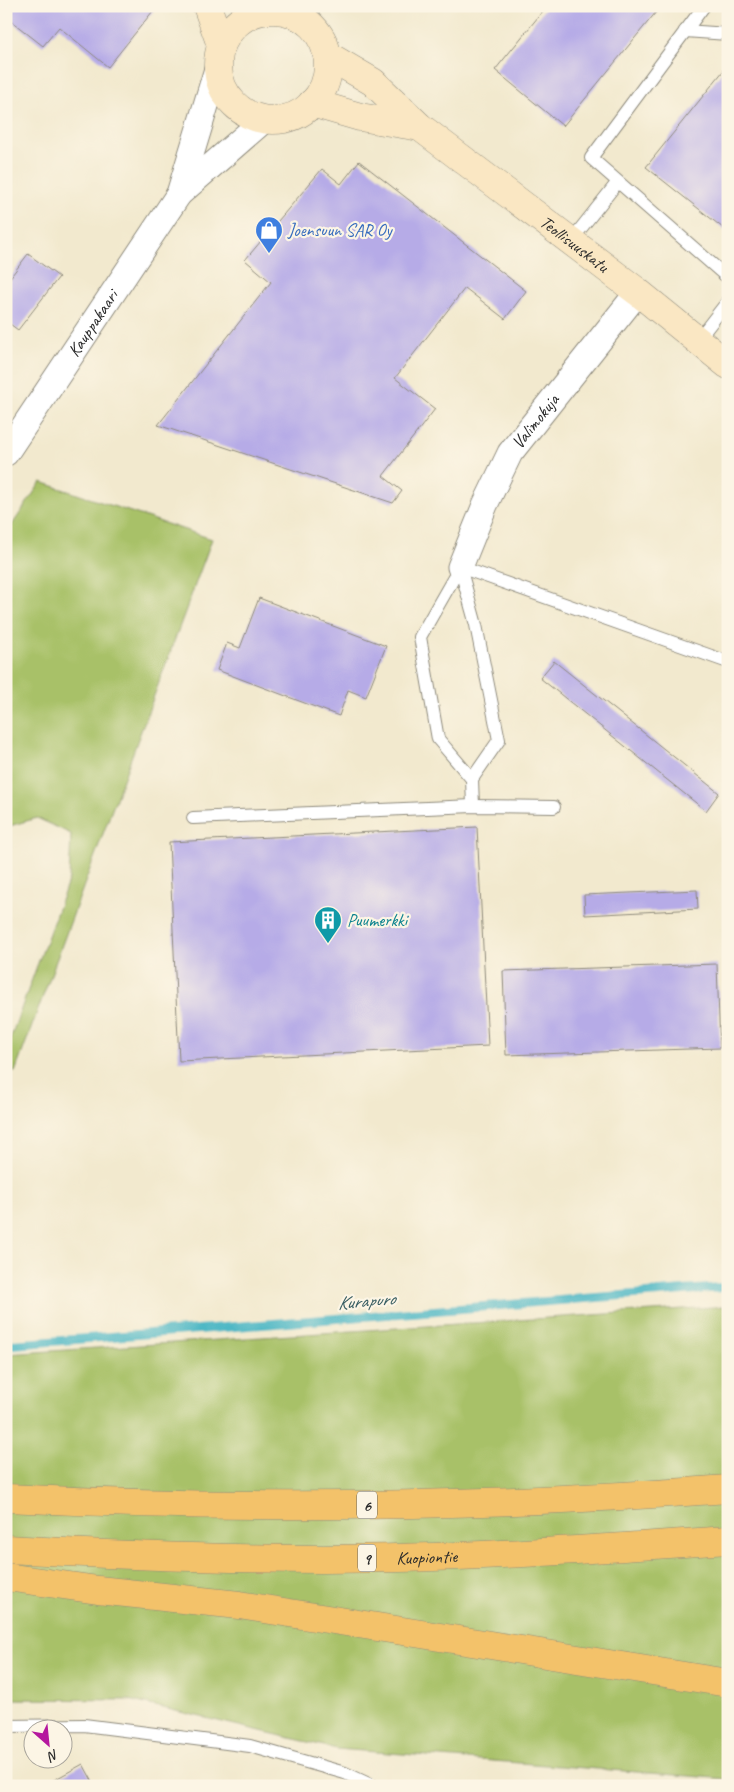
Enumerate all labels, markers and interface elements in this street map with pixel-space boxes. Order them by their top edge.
street label: Teollisuuskatu [536,211,614,278]
shop icon: Joensuun SAR Oy [254,215,284,254]
place label: Joensuun SAR Oy [287,219,393,241]
street label: Kauppakaari [63,284,124,361]
street label: Valimokuja [507,388,565,453]
building icon: Puumerkki [313,905,343,944]
place label: Puumerkki [347,909,410,931]
water label: Kurapuro [336,1286,398,1315]
road number: 6 [357,1492,377,1518]
road number: 9 [358,1545,376,1572]
street label: Kuopiontie [396,1545,459,1569]
north arrow [22,1720,72,1770]
text: N [44,1746,61,1766]

